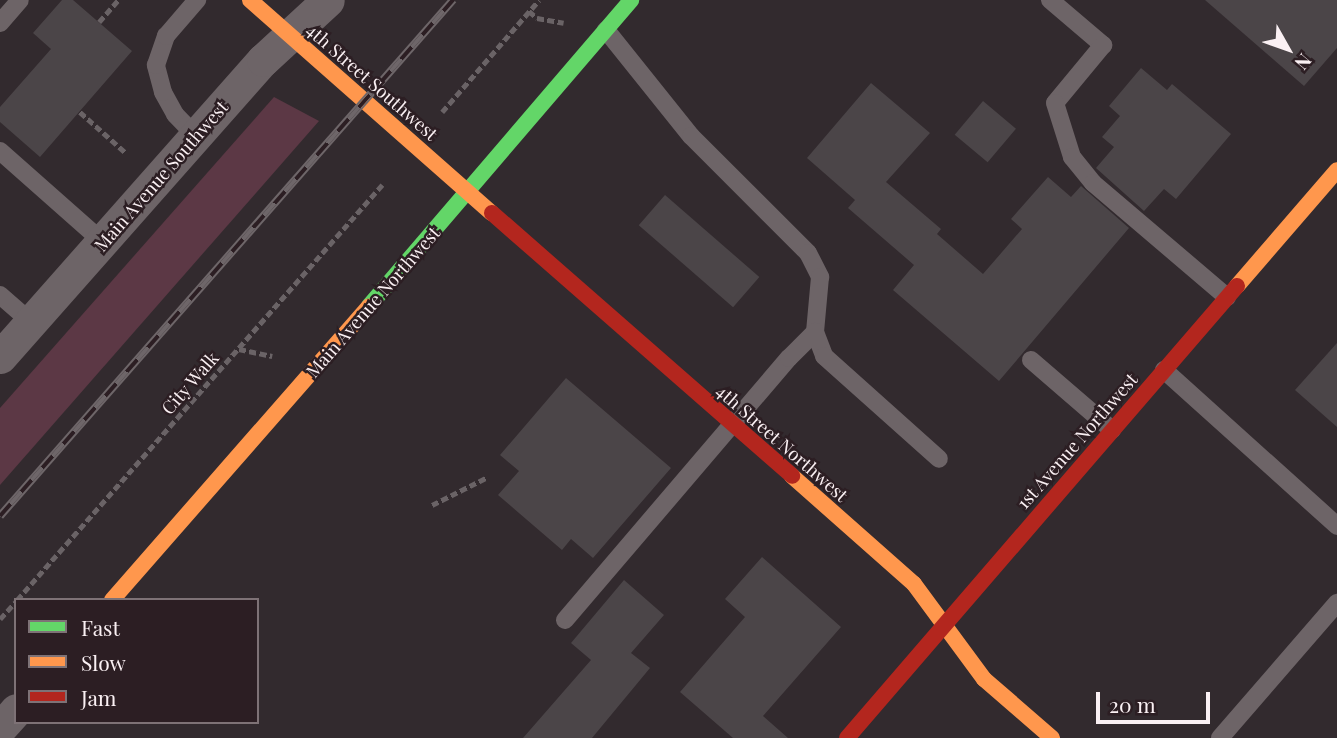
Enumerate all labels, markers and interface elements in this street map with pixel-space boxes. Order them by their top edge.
north arrow [1253,14,1323,84]
street label: 4th Street Southwest [302,19,442,145]
text: N [1290,49,1318,76]
street label: Main Avenue Southwest [90,96,232,256]
street label: Main Avenue Northwest [301,222,445,382]
street label: City Walk [157,347,223,419]
street label: 1st Avenue Northwest [1012,368,1142,514]
street label: 4th Street Northwest [712,380,852,506]
legend [14,598,259,724]
text: Fast [81,613,120,641]
text: Slow [81,648,126,676]
scale bar [1099,678,1213,722]
text: Jam [81,683,117,711]
text: 20 m [1109,690,1156,718]

